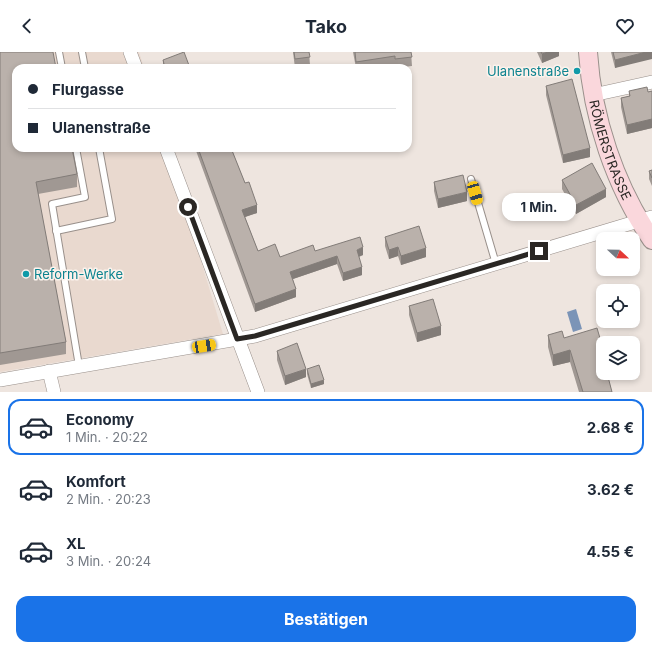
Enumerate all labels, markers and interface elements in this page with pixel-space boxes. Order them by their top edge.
icon: back [16,15,38,37]
icon: heart [614,15,636,37]
text: Tako [305,16,347,37]
place label: Ulanenstraße [487,63,569,79]
marker: Ulanenstraße [572,66,582,76]
text: Flurgasse [52,80,124,99]
street label: RÖMERSTRASSE [586,98,635,203]
text: Ulanenstraße [52,118,151,137]
car [466,180,484,206]
callout: 1 Min. [502,193,576,221]
route start [179,198,197,216]
text: 1 Min. [521,199,557,215]
north arrow [596,232,640,276]
map controls [596,232,640,380]
route end [530,242,548,260]
place label: Reform-Werke [34,266,123,282]
marker: Reform-Werke [21,269,31,279]
button: locate [596,284,640,328]
button: layers [596,336,640,380]
car [191,338,217,354]
icon: car [18,409,54,445]
text: Economy [66,410,134,429]
text: 2.68 € [587,418,634,437]
text: 1 Min. · 20:22 [66,429,148,445]
icon: car [18,471,54,507]
text: Komfort [66,472,126,491]
text: 3.62 € [587,480,634,499]
text: 2 Min. · 20:23 [66,491,151,507]
icon: car [18,533,54,569]
text: XL [66,534,86,553]
text: 4.55 € [586,542,634,561]
text: 3 Min. · 20:24 [66,553,151,569]
button: Bestätigen [16,596,636,642]

